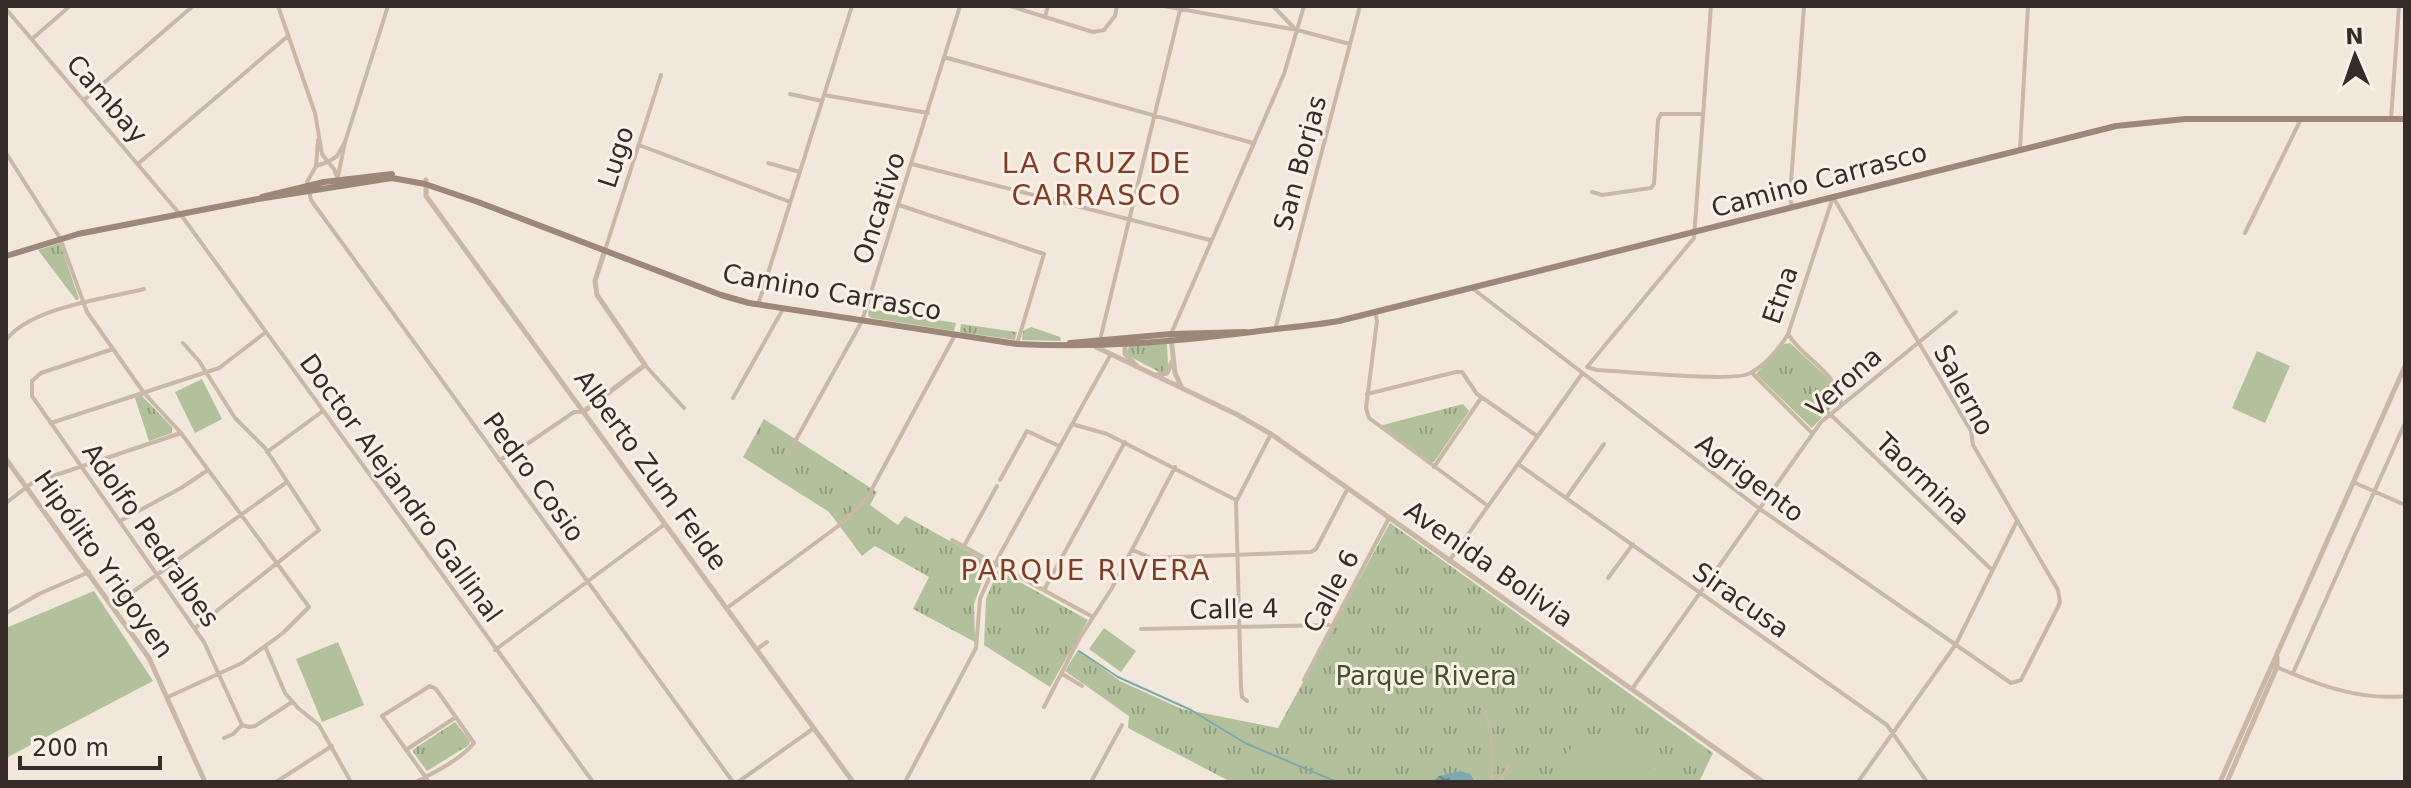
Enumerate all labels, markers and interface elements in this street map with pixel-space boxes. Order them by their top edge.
north arrow [2315,16,2395,96]
text: N [2345,24,2364,49]
street label: Cambay [60,49,154,149]
street label: San Borjas [1268,92,1332,234]
street label: Lugo [592,122,640,192]
street label: Camino Carrasco [1708,137,1930,223]
district label: LA CRUZ DE CARRASCO [1002,147,1192,212]
street label: Oncativo [847,148,911,268]
street label: Camino Carrasco [720,258,944,326]
street label: Etna [1756,262,1804,328]
street label: Salerno [1928,340,2000,440]
street label: Verona [1800,341,1888,423]
street label: Doctor Alejandro Gallinal [294,348,508,628]
street label: Alberto Zum Felde [568,364,734,576]
street label: Pedro Cosio [477,407,591,547]
street label: Taormina [1869,426,1976,531]
street label: Agrigento [1690,428,1810,528]
street label: Adolfo Pedralbes [76,437,226,633]
street label: Hipólito Yrigoyen [28,464,180,664]
street label: Avenida Bolivia [1399,495,1579,633]
street label: Calle 6 [1297,545,1365,637]
district label: PARQUE RIVERA [961,554,1211,587]
street label: Siracusa [1687,556,1795,644]
street label: Calle 4 [1189,593,1279,625]
park label: Parque Rivera [1335,661,1517,691]
scale bar [20,720,160,770]
text: 200 m [32,734,109,762]

